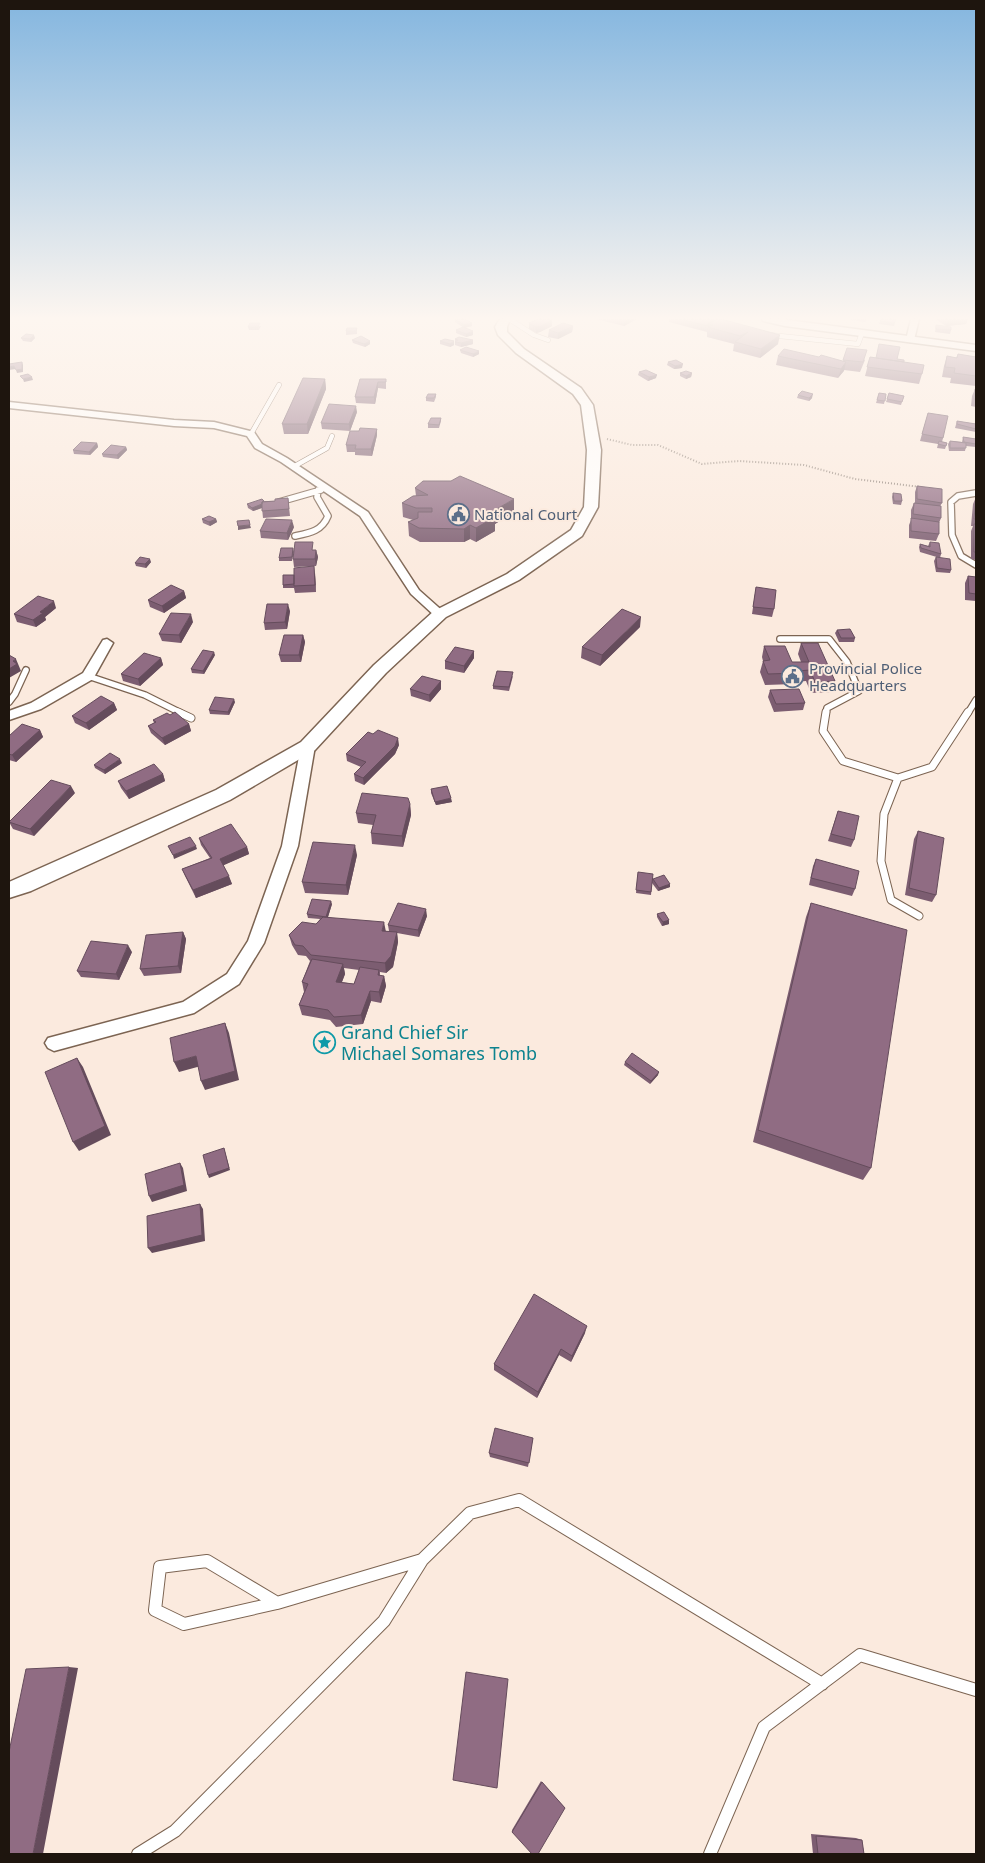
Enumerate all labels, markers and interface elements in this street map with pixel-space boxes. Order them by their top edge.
public building icon: National Court [446,502,470,526]
place label: National Court [474,504,578,524]
place label: Provincial Police Headquarters [809,658,922,695]
public building icon: Provincial Police Headquarters [781,665,805,689]
place label: Grand Chief Sir Michael Somares Tomb [341,1020,537,1065]
place icon: Grand Chief Sir Michael Somares Tomb [313,1030,337,1054]

